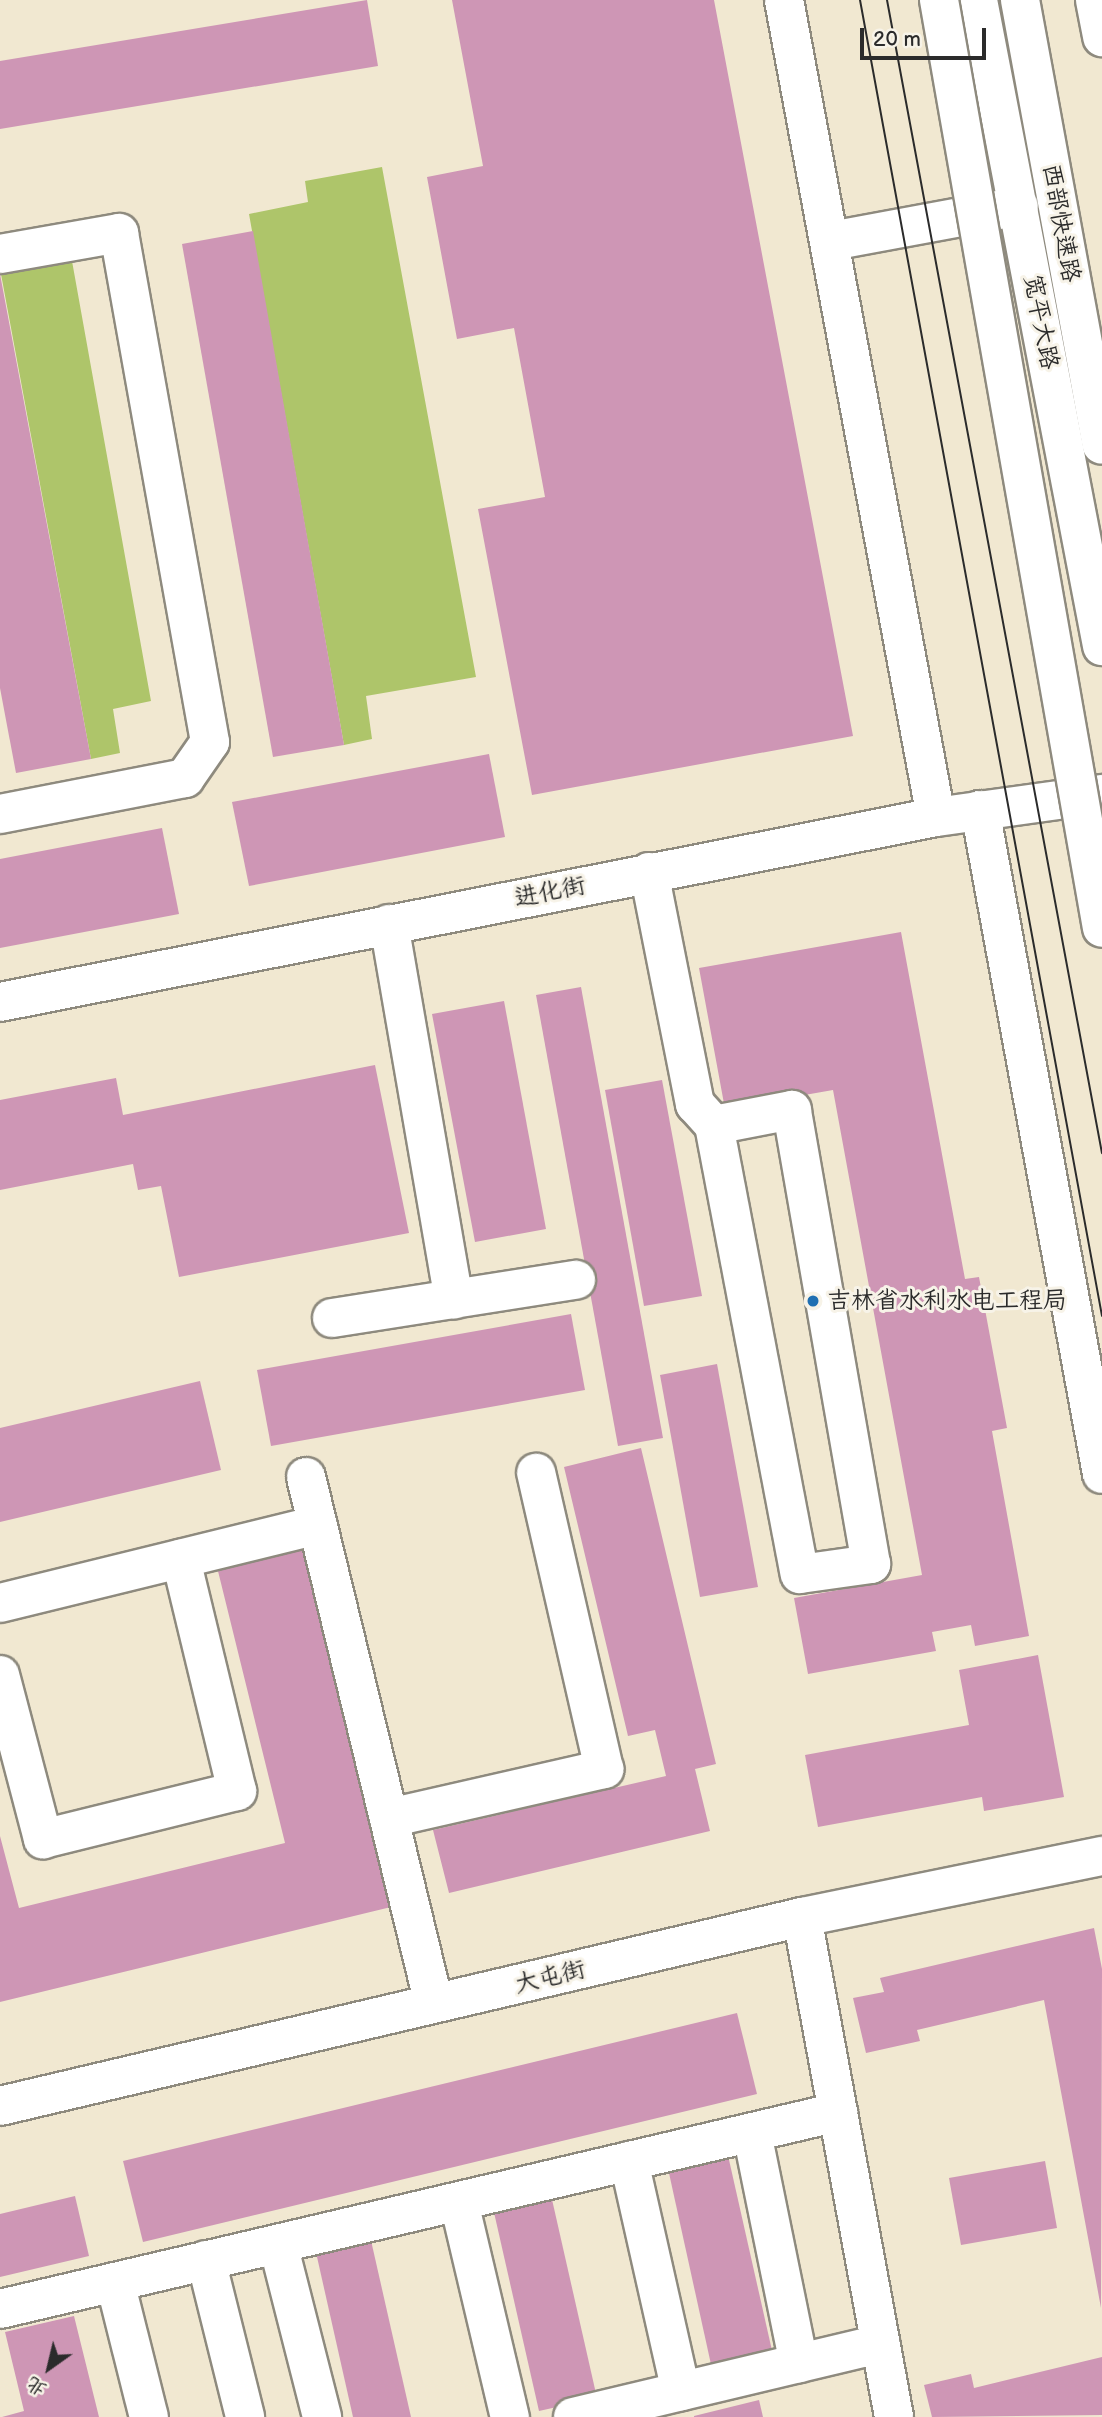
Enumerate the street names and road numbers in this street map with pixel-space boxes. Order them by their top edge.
street label: 西部快速路 [1036,161,1086,285]
street label: 宽平大路 [1018,272,1064,372]
street label: 进化街 [512,871,588,913]
street label: 大屯街 [512,1955,588,1999]

